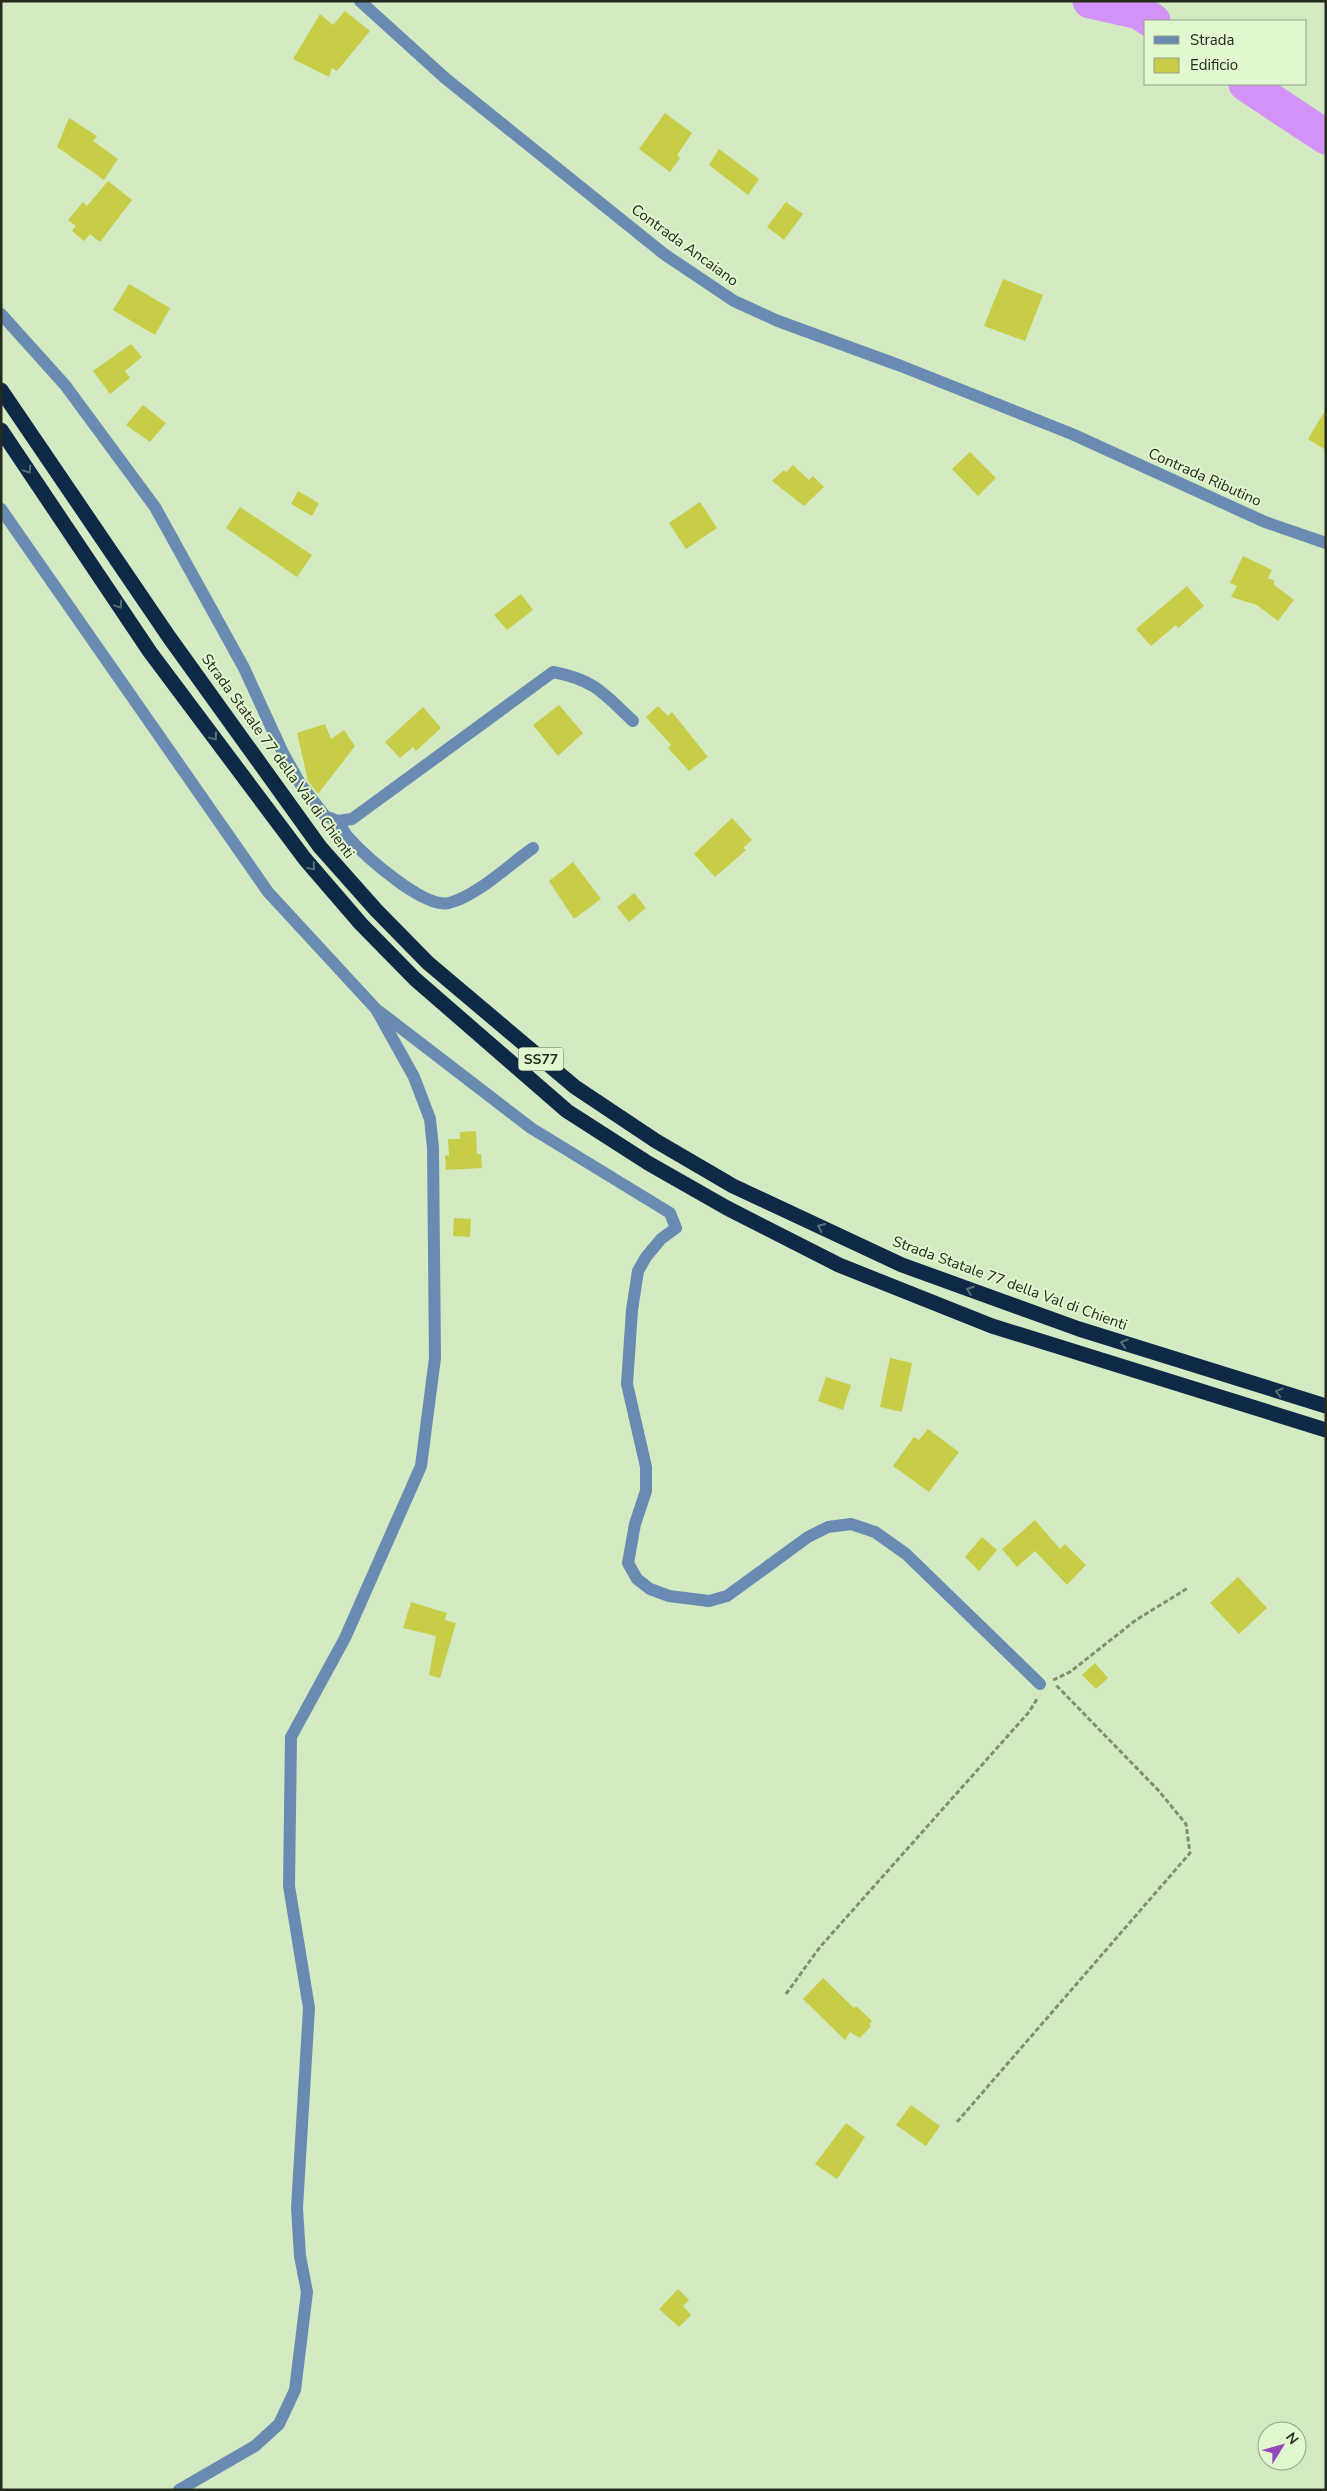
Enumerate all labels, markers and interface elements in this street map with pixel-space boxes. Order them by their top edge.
legend [1144,20,1307,85]
text: Strada [1190,30,1234,50]
text: Edificio [1190,55,1238,75]
street label: Contrada Ancaiano [627,199,743,291]
street label: Contrada Ributino [1145,443,1265,511]
one-way arrow [22,465,32,474]
one-way arrow [113,599,122,609]
street label: Strada Statale 77 della Val di Chienti [197,650,359,862]
one-way arrow [208,731,217,741]
one-way arrow [306,861,315,870]
road number: SS77 [518,1048,564,1070]
one-way arrow [817,1223,826,1234]
street label: Strada Statale 77 della Val di Chienti [890,1231,1130,1335]
one-way arrow [967,1286,975,1296]
one-way arrow [1120,1339,1129,1349]
one-way arrow [1276,1387,1284,1397]
north arrow [1257,2421,1307,2471]
text: N [1281,2429,1303,2448]

